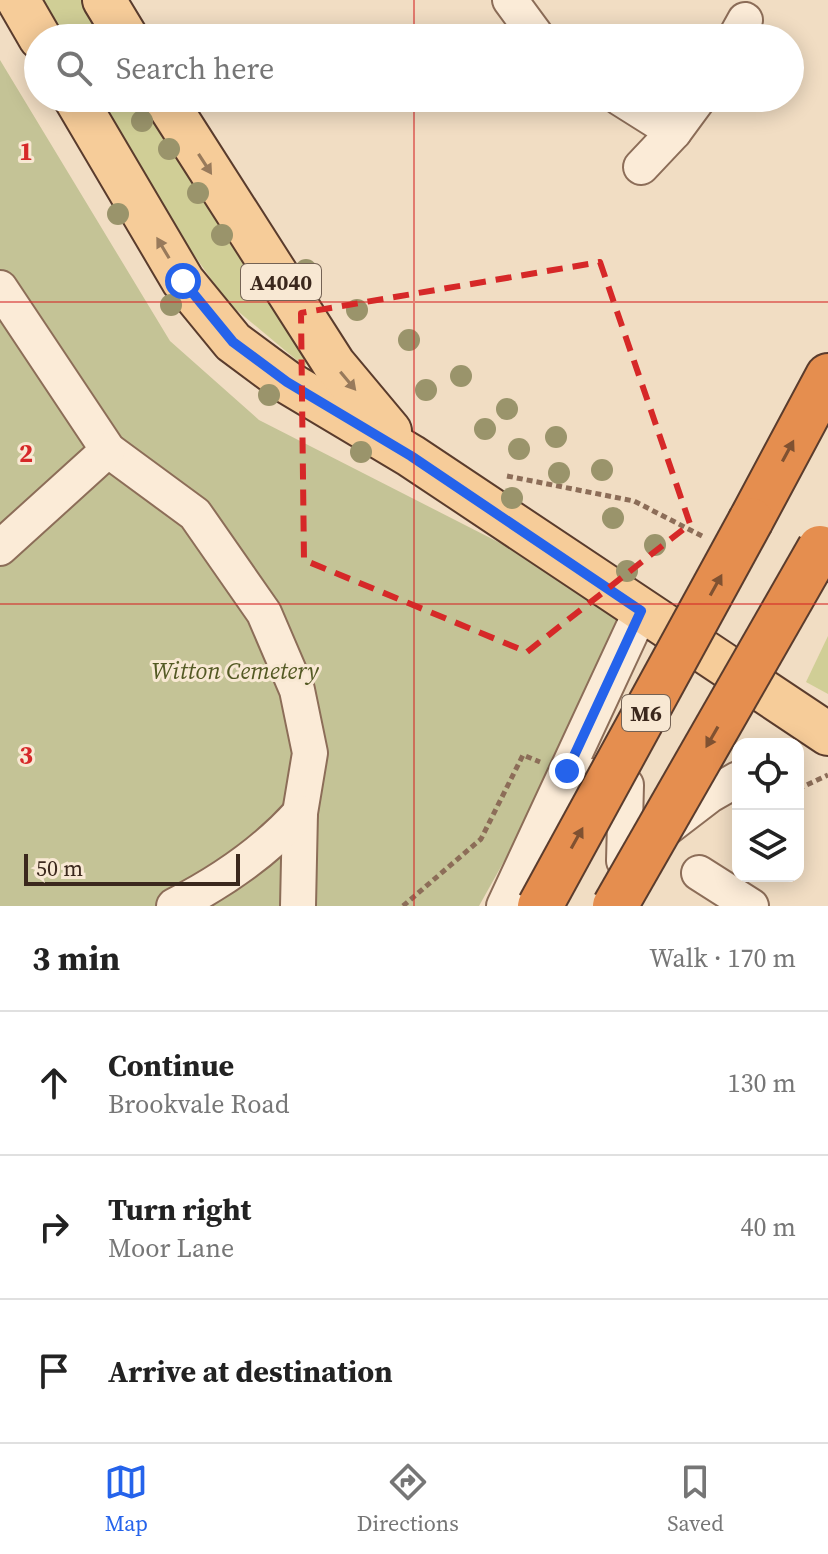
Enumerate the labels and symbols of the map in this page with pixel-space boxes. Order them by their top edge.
text: 1 [19,133,33,169]
one-way arrow [197,154,212,175]
one-way arrow [156,237,170,259]
route start [165,263,201,299]
road number: A4040 [241,264,321,300]
one-way arrow [339,371,356,391]
text: 2 [19,435,33,471]
one-way arrow [782,440,795,463]
one-way arrow [709,574,723,596]
park label: Witton Cemetery [151,654,319,687]
road number: M6 [622,695,670,731]
one-way arrow [705,726,719,748]
text: 3 [19,737,33,773]
route end [549,753,585,789]
one-way arrow [571,826,584,849]
scale bar [24,850,240,886]

